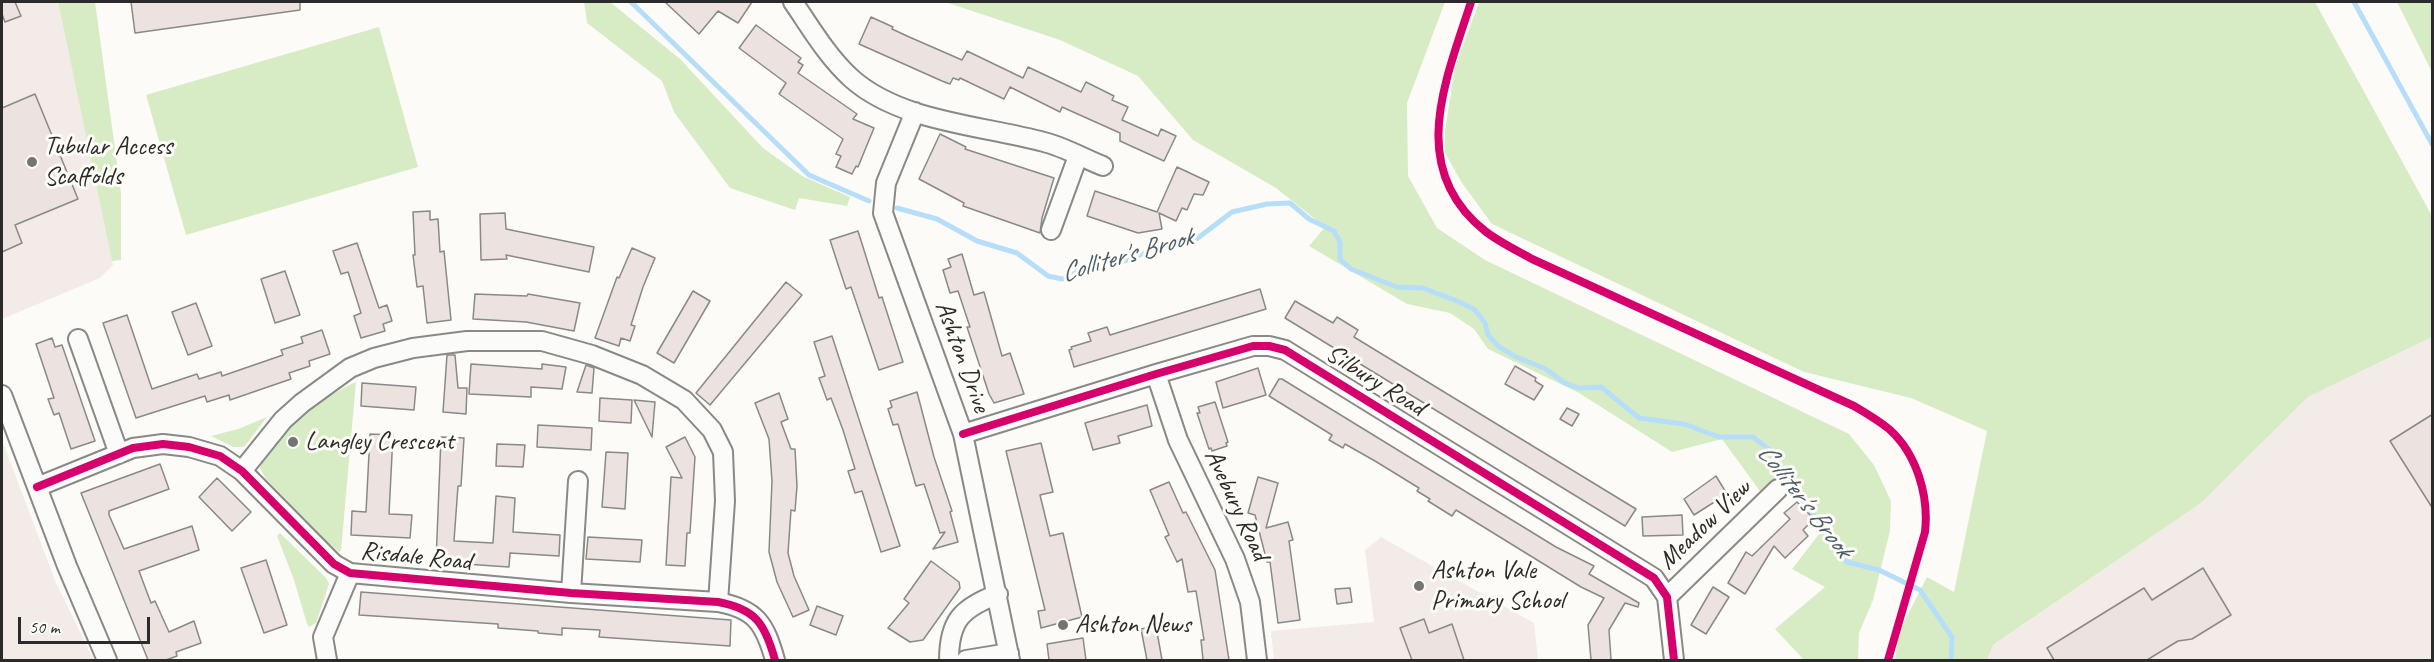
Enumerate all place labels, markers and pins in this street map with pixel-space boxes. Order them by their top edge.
place label: Tubular Access Scaffolds [44,131,172,192]
marker: Tubular Access Scaffolds [25,155,39,169]
place label: Langley Crescent [305,426,454,458]
marker: Langley Crescent [286,435,300,449]
place label: Ashton Vale Primary School [1431,555,1564,616]
marker: Ashton Vale Primary School [1412,579,1426,593]
place label: Ashton News [1075,609,1191,641]
marker: Ashton News [1056,618,1070,632]

